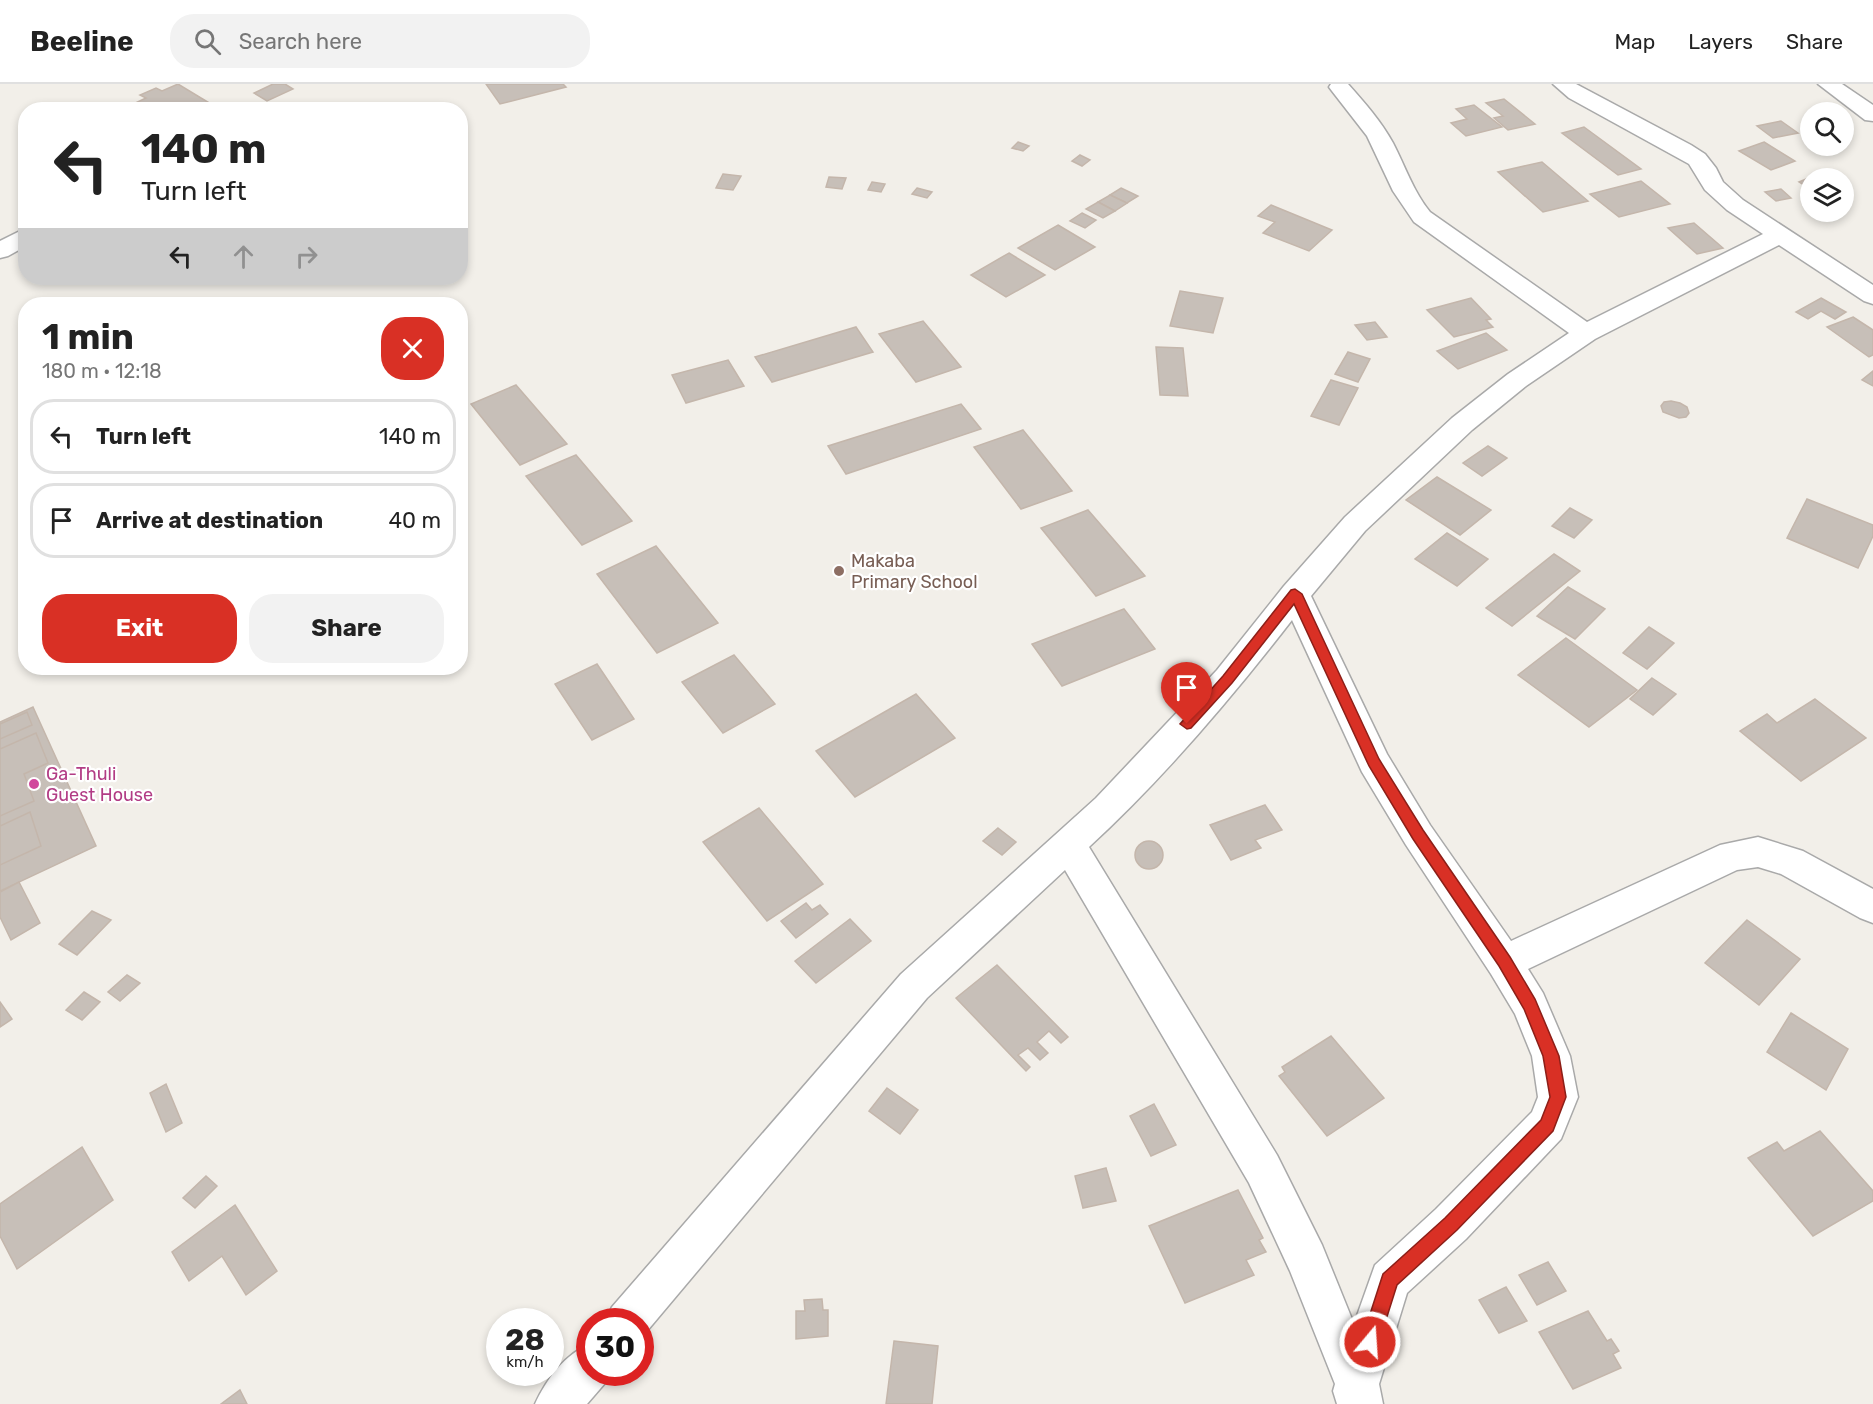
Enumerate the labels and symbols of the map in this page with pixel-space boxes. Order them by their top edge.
place label: Makaba Primary School [851,550,978,593]
marker: Makaba Primary School [832,564,846,578]
pin [1161,662,1212,724]
place label: Ga-Thuli Guest House [46,763,153,806]
marker: Ga-Thuli Guest House [27,777,41,791]
speed limit sign: 30 [576,1308,654,1386]
position arrow [1338,1310,1402,1374]

